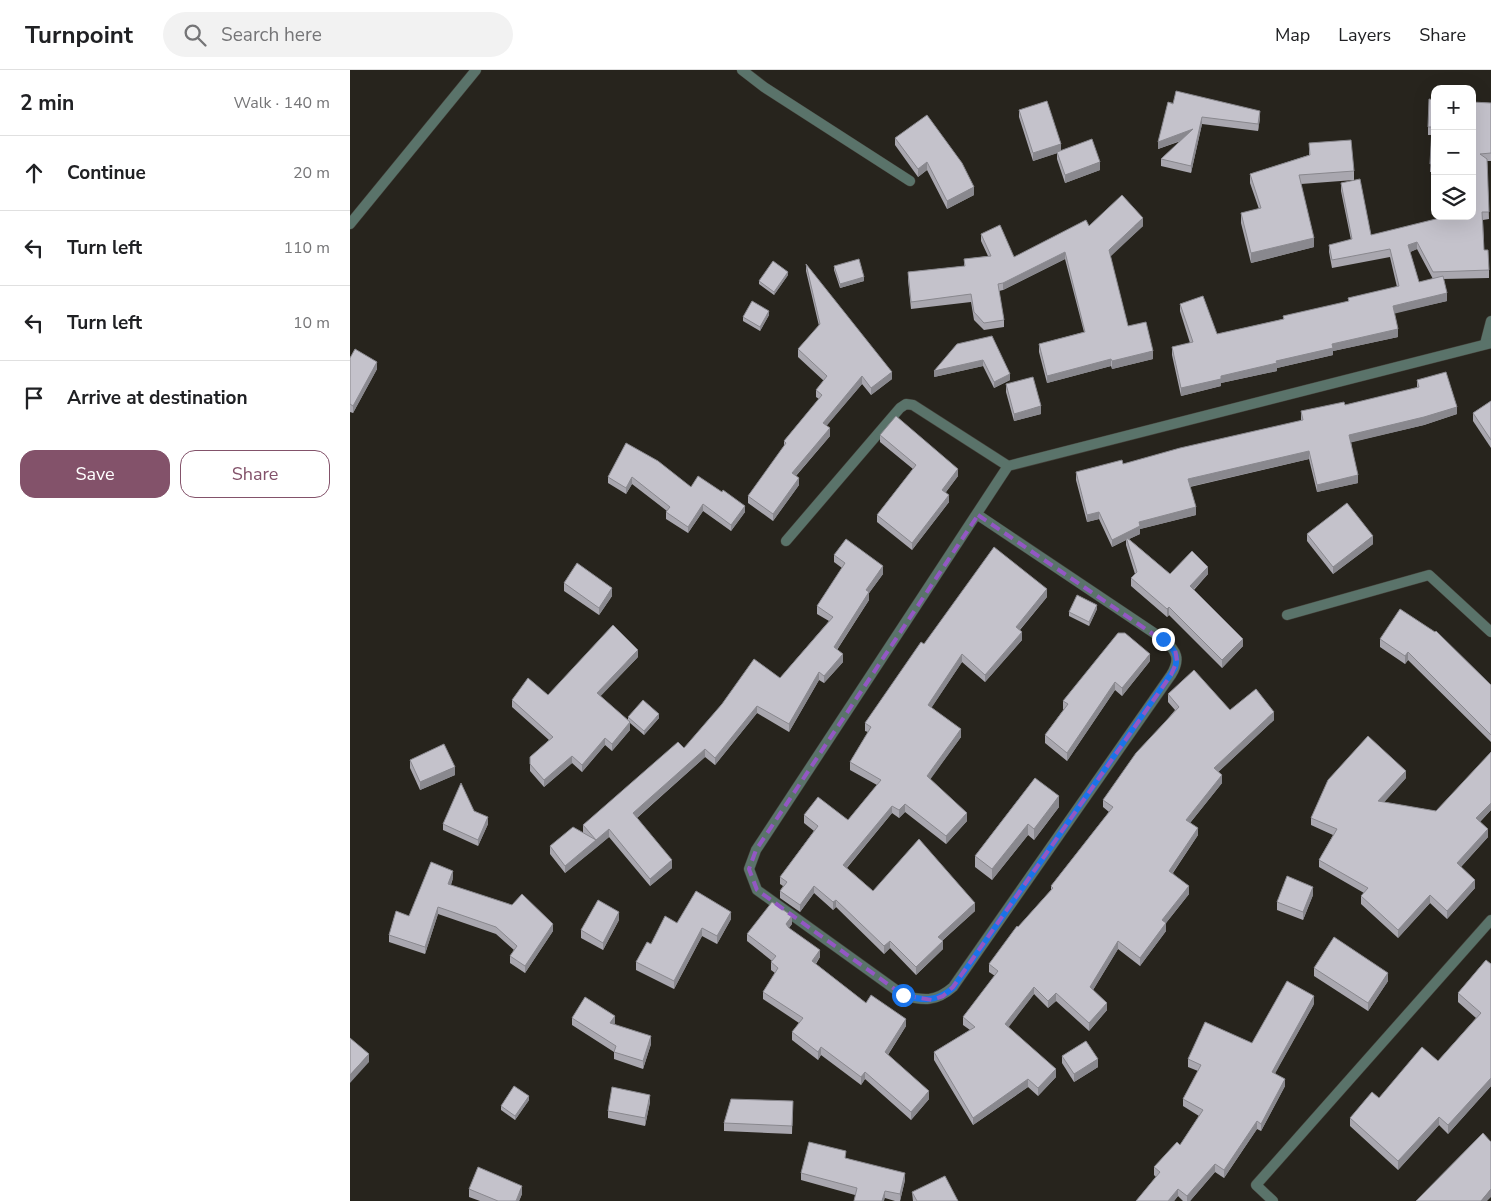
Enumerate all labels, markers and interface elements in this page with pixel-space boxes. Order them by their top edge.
search box [163,12,513,57]
text: Turnpoint [25,19,133,51]
icon: search [181,21,209,49]
text: Search here [221,22,322,48]
text: Map [1275,23,1310,47]
text: Layers [1338,23,1391,47]
text: Share [1419,23,1466,47]
map controls [1431,85,1476,220]
button: + [1431,85,1476,130]
text: 2 min [20,89,74,117]
text: Walk · 140 m [234,92,330,114]
button: − [1431,130,1476,175]
icon: ahead [20,159,48,187]
text: Continue [67,160,146,186]
text: 20 m [293,162,330,184]
button: layers [1431,175,1476,220]
icon: left [20,234,48,262]
text: Turn left [67,235,142,261]
text: 110 m [283,237,330,259]
icon: left [20,309,48,337]
text: Turn left [67,310,142,336]
text: 10 m [293,312,330,334]
icon: arrive [20,384,48,412]
text: Arrive at destination [67,385,248,411]
button: Save [20,450,170,498]
button: Share [180,450,330,498]
route end [1152,628,1175,651]
route start [892,984,915,1007]

